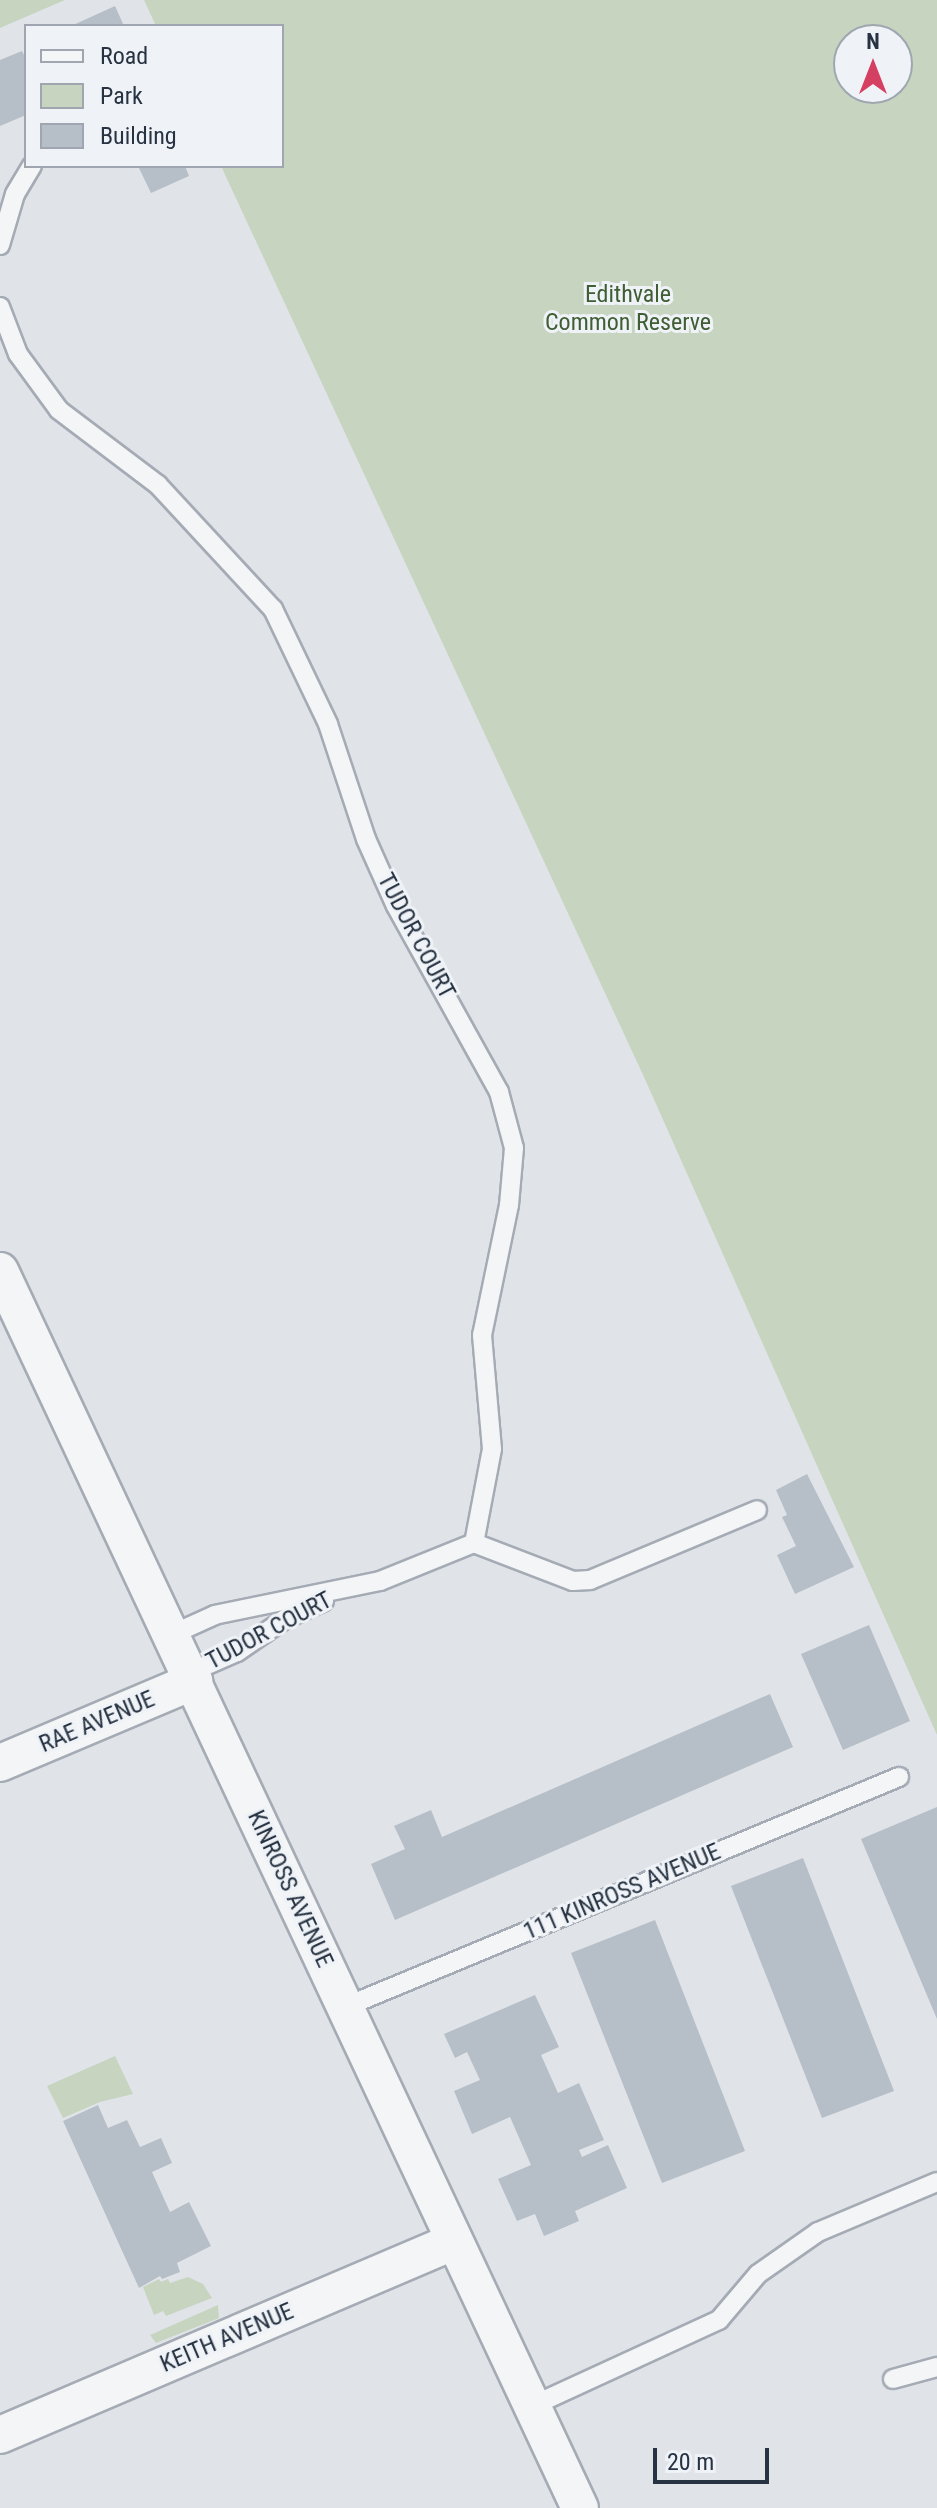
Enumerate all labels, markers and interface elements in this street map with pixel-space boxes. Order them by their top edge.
legend [24,24,284,168]
north arrow [833,24,913,104]
text: N [866,29,880,54]
text: Road [100,42,148,70]
text: Park [100,82,143,110]
text: Building [100,122,177,150]
park label: Edithvale Common Reserve [545,281,711,337]
street label: TUDOR COURT [371,868,461,1004]
street label: TUDOR COURT [201,1586,337,1676]
street label: RAE AVENUE [35,1685,159,1759]
street label: KINROSS AVENUE [241,1806,339,1972]
street label: 111 KINROSS AVENUE [519,1838,725,1946]
street label: KEITH AVENUE [156,2297,298,2379]
scale bar [657,2432,773,2482]
text: 20 m [667,2448,714,2476]

